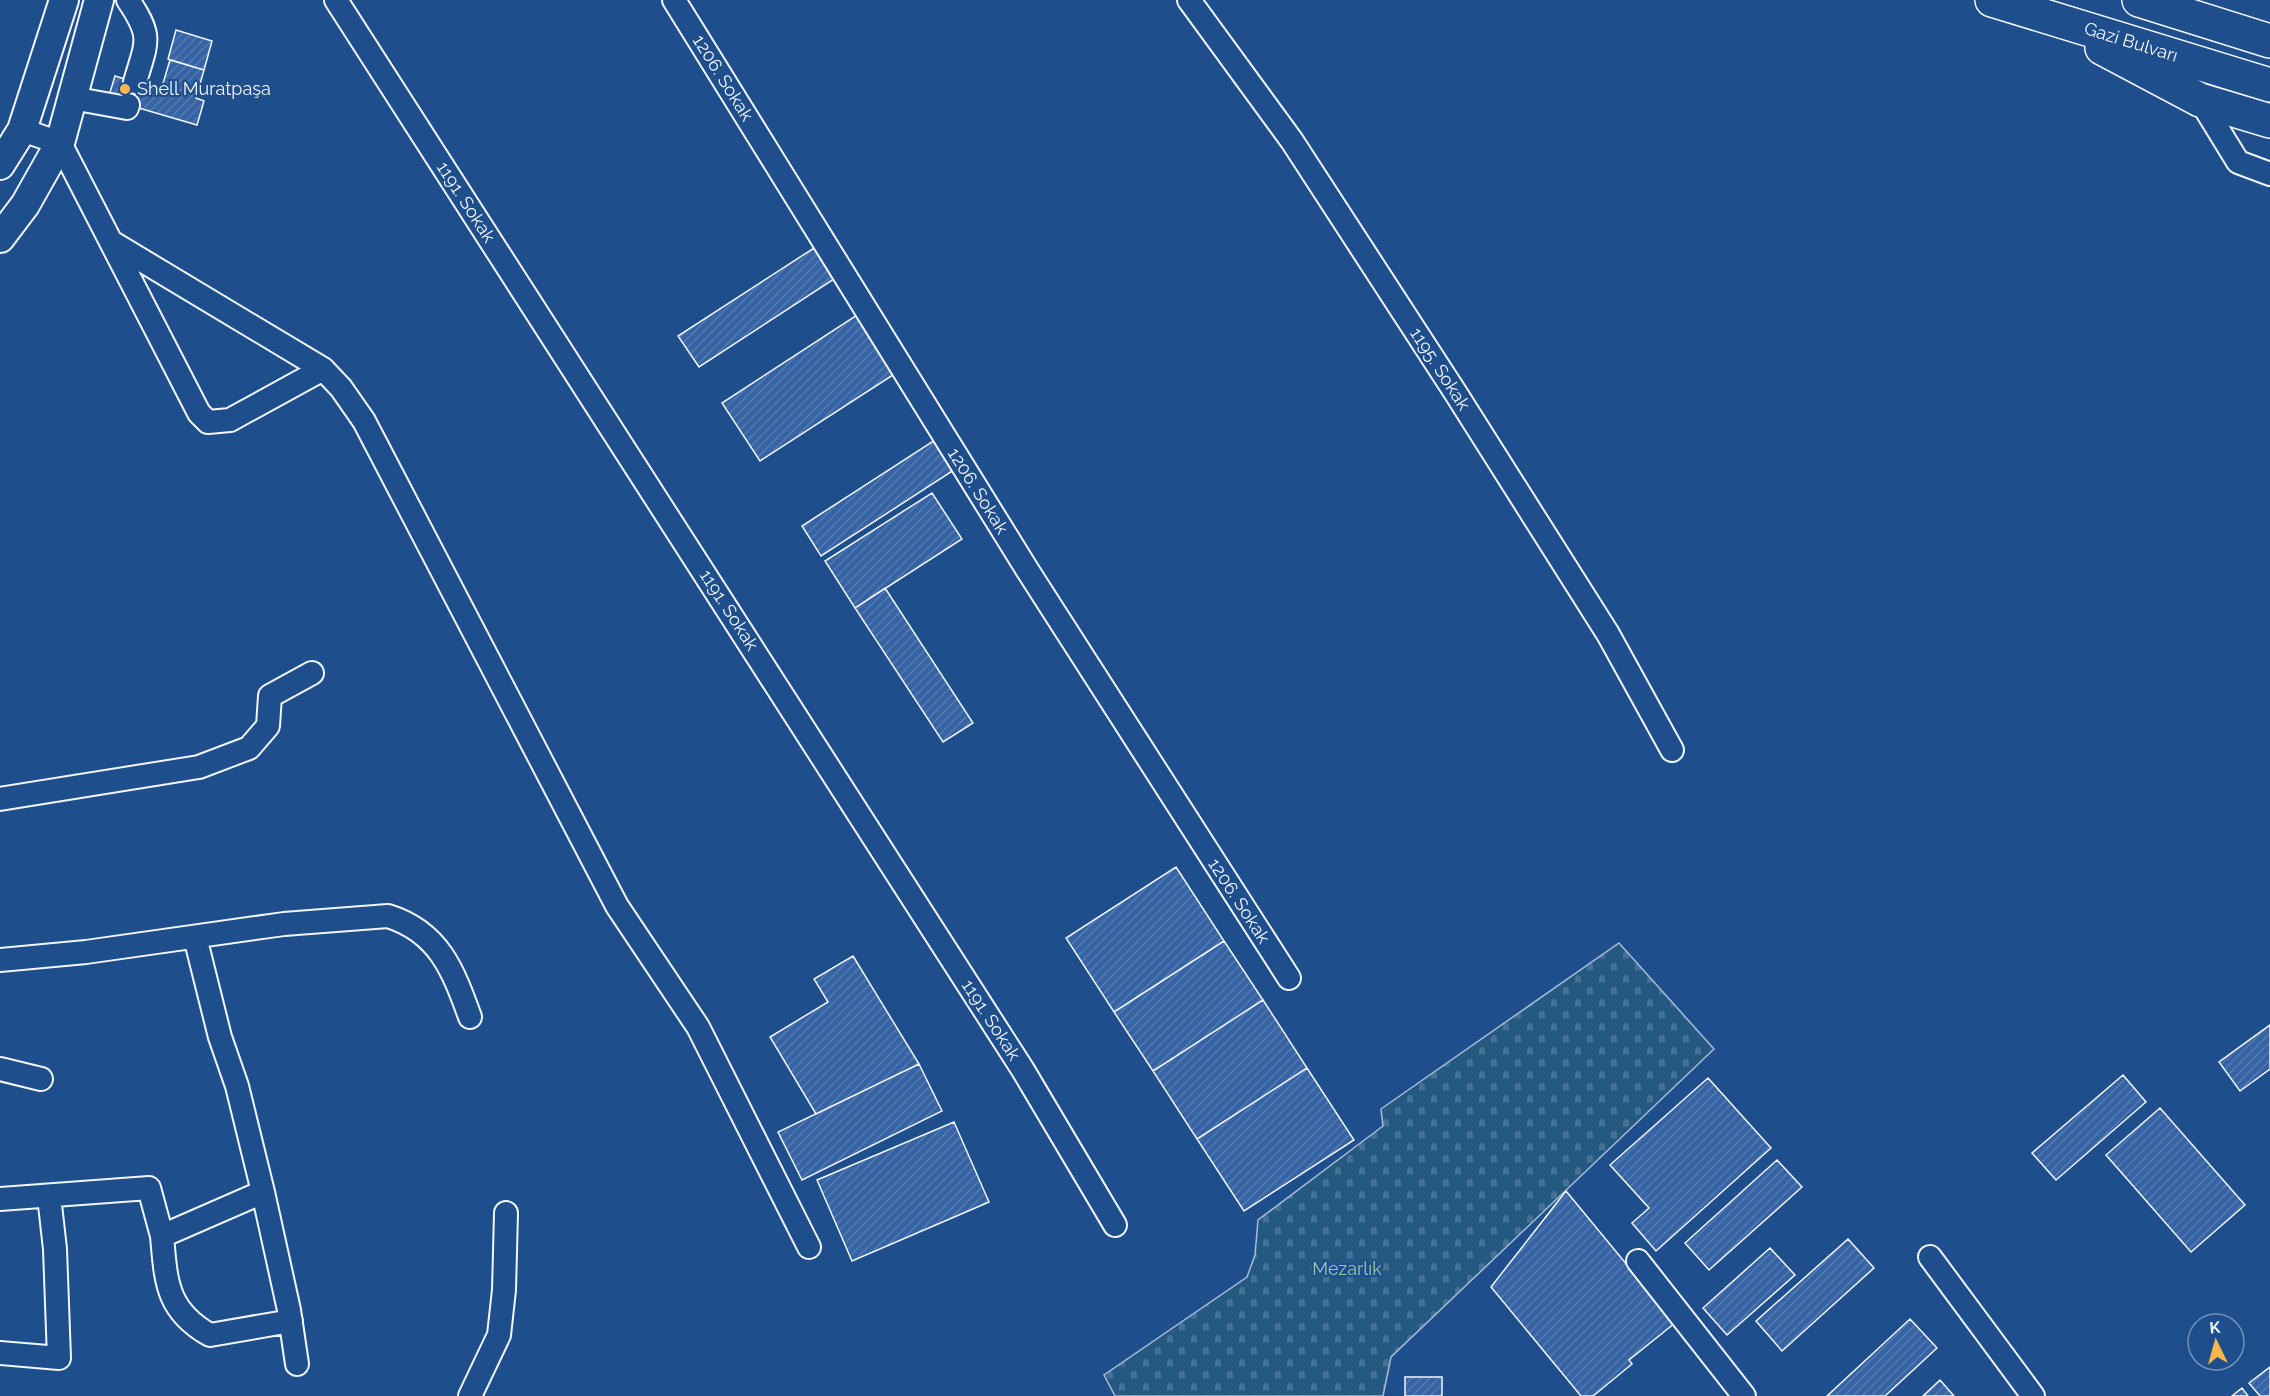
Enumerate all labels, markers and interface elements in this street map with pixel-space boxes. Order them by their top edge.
street label: Gazi Bulvarı [2082,17,2180,66]
street label: 1206. Sokak [689,31,758,125]
place label: Shell Muratpaşa [137,78,271,99]
marker: Shell Muratpaşa [118,82,132,96]
street label: 1191. Sokak [433,157,501,246]
street label: 1195. Sokak [1406,323,1475,414]
street label: 1206. Sokak [944,444,1013,538]
street label: 1191. Sokak [696,565,764,654]
street label: 1206. Sokak [1204,854,1275,948]
street label: 1191. Sokak [958,975,1026,1064]
park label: Mezarlık [1312,1258,1382,1279]
north arrow [2186,1312,2246,1372]
text: K [2209,1318,2221,1337]

